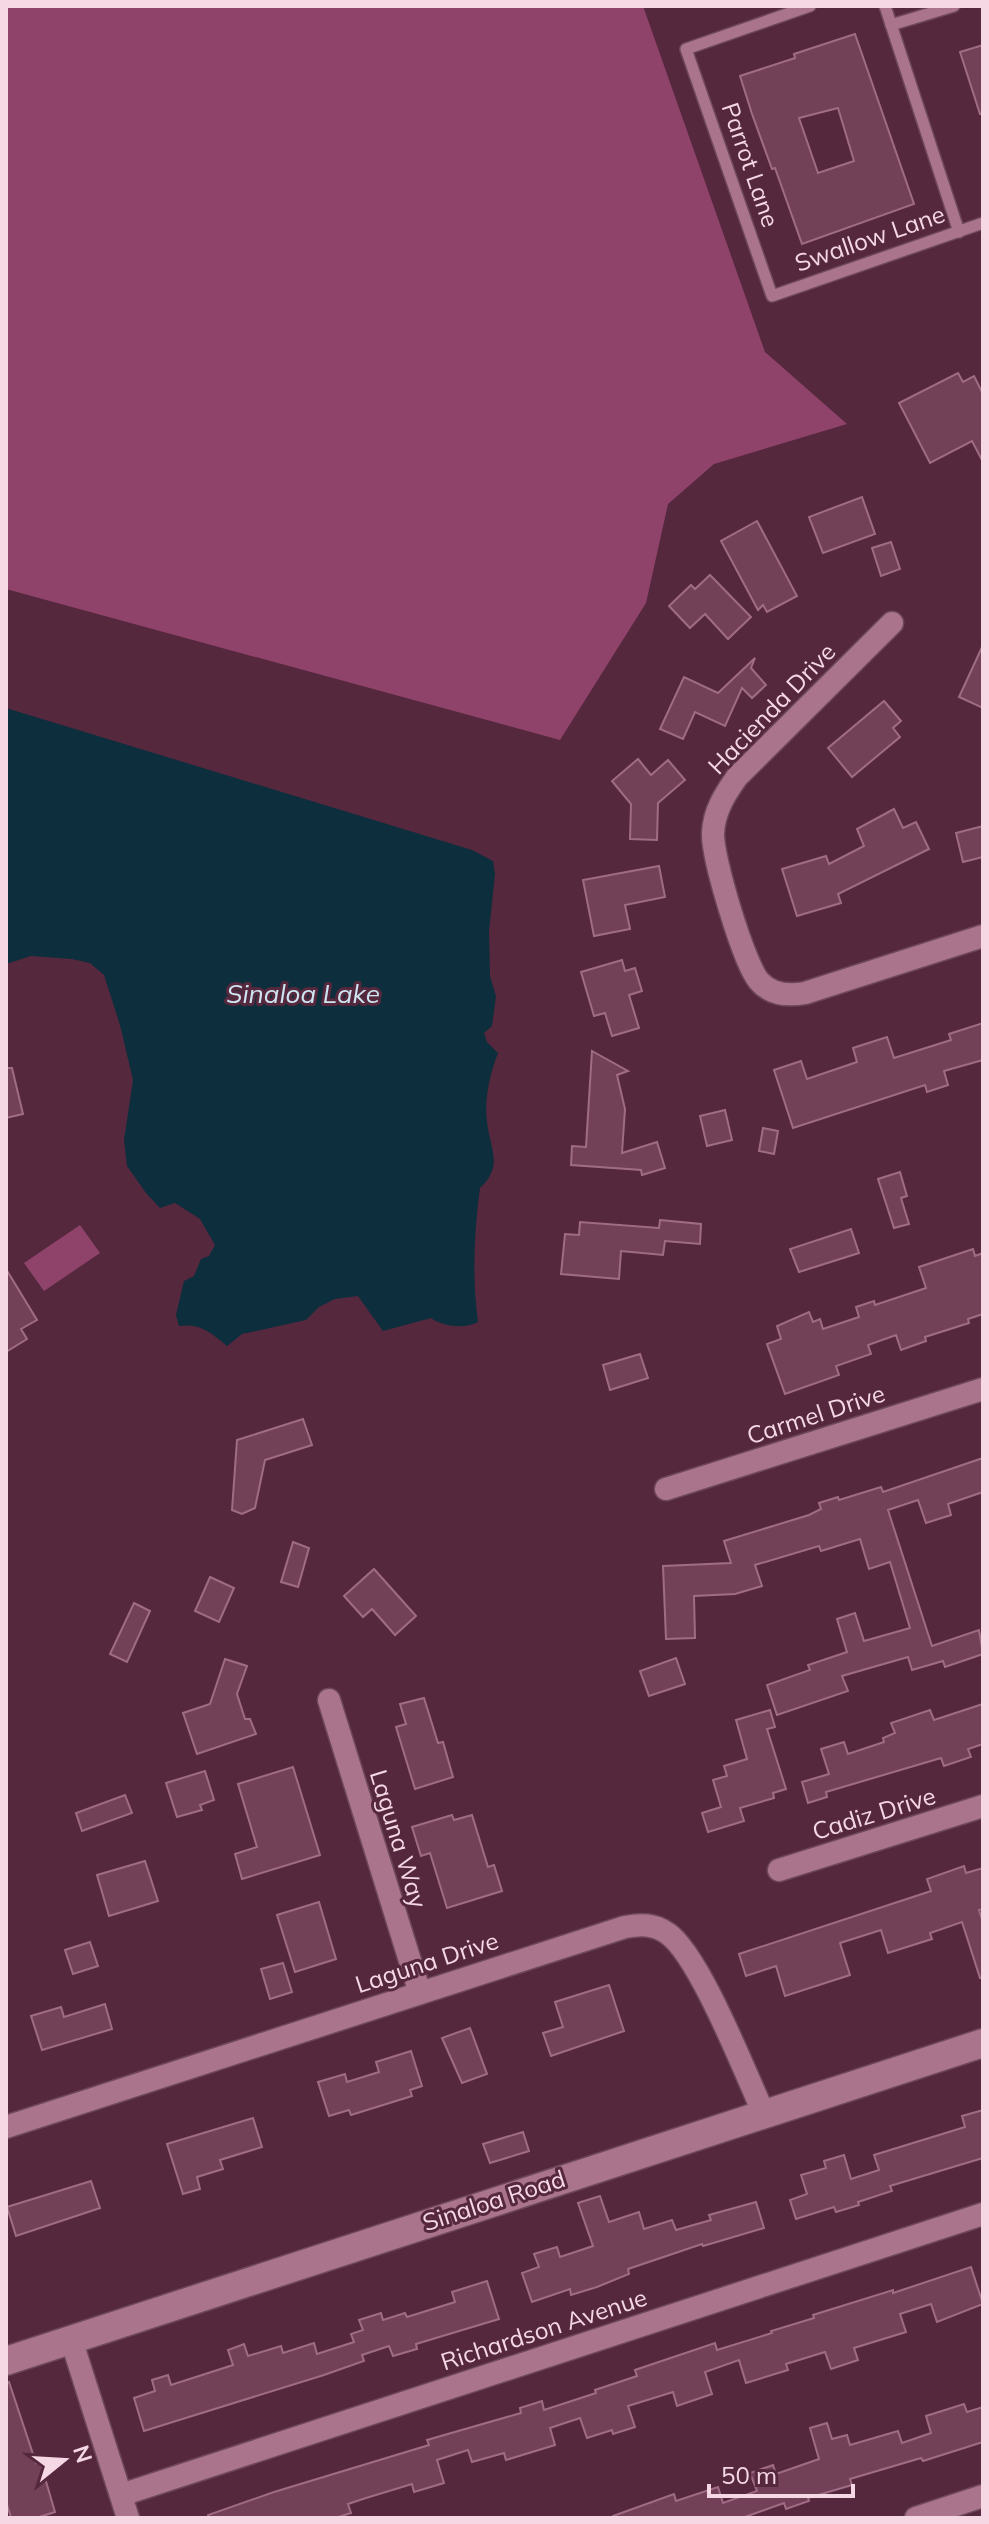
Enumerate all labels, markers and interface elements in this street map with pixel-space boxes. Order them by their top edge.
street label: Parrot Lane [716,99,786,231]
street label: Swallow Lane [791,198,949,278]
street label: Hacienda Drive [701,637,841,780]
water label: Sinaloa Lake [226,977,380,1010]
street label: Carmel Drive [743,1378,888,1450]
street label: Laguna Way [364,1766,434,1912]
street label: Cadiz Drive [808,1780,939,1846]
street label: Laguna Drive [351,1925,502,1999]
street label: Sinaloa Road [419,2163,569,2237]
street label: Richardson Avenue [437,2282,651,2377]
north arrow [24,2420,104,2500]
text: N [67,2442,99,2466]
scale bar [709,2448,853,2498]
text: 50 m [721,2460,777,2490]

